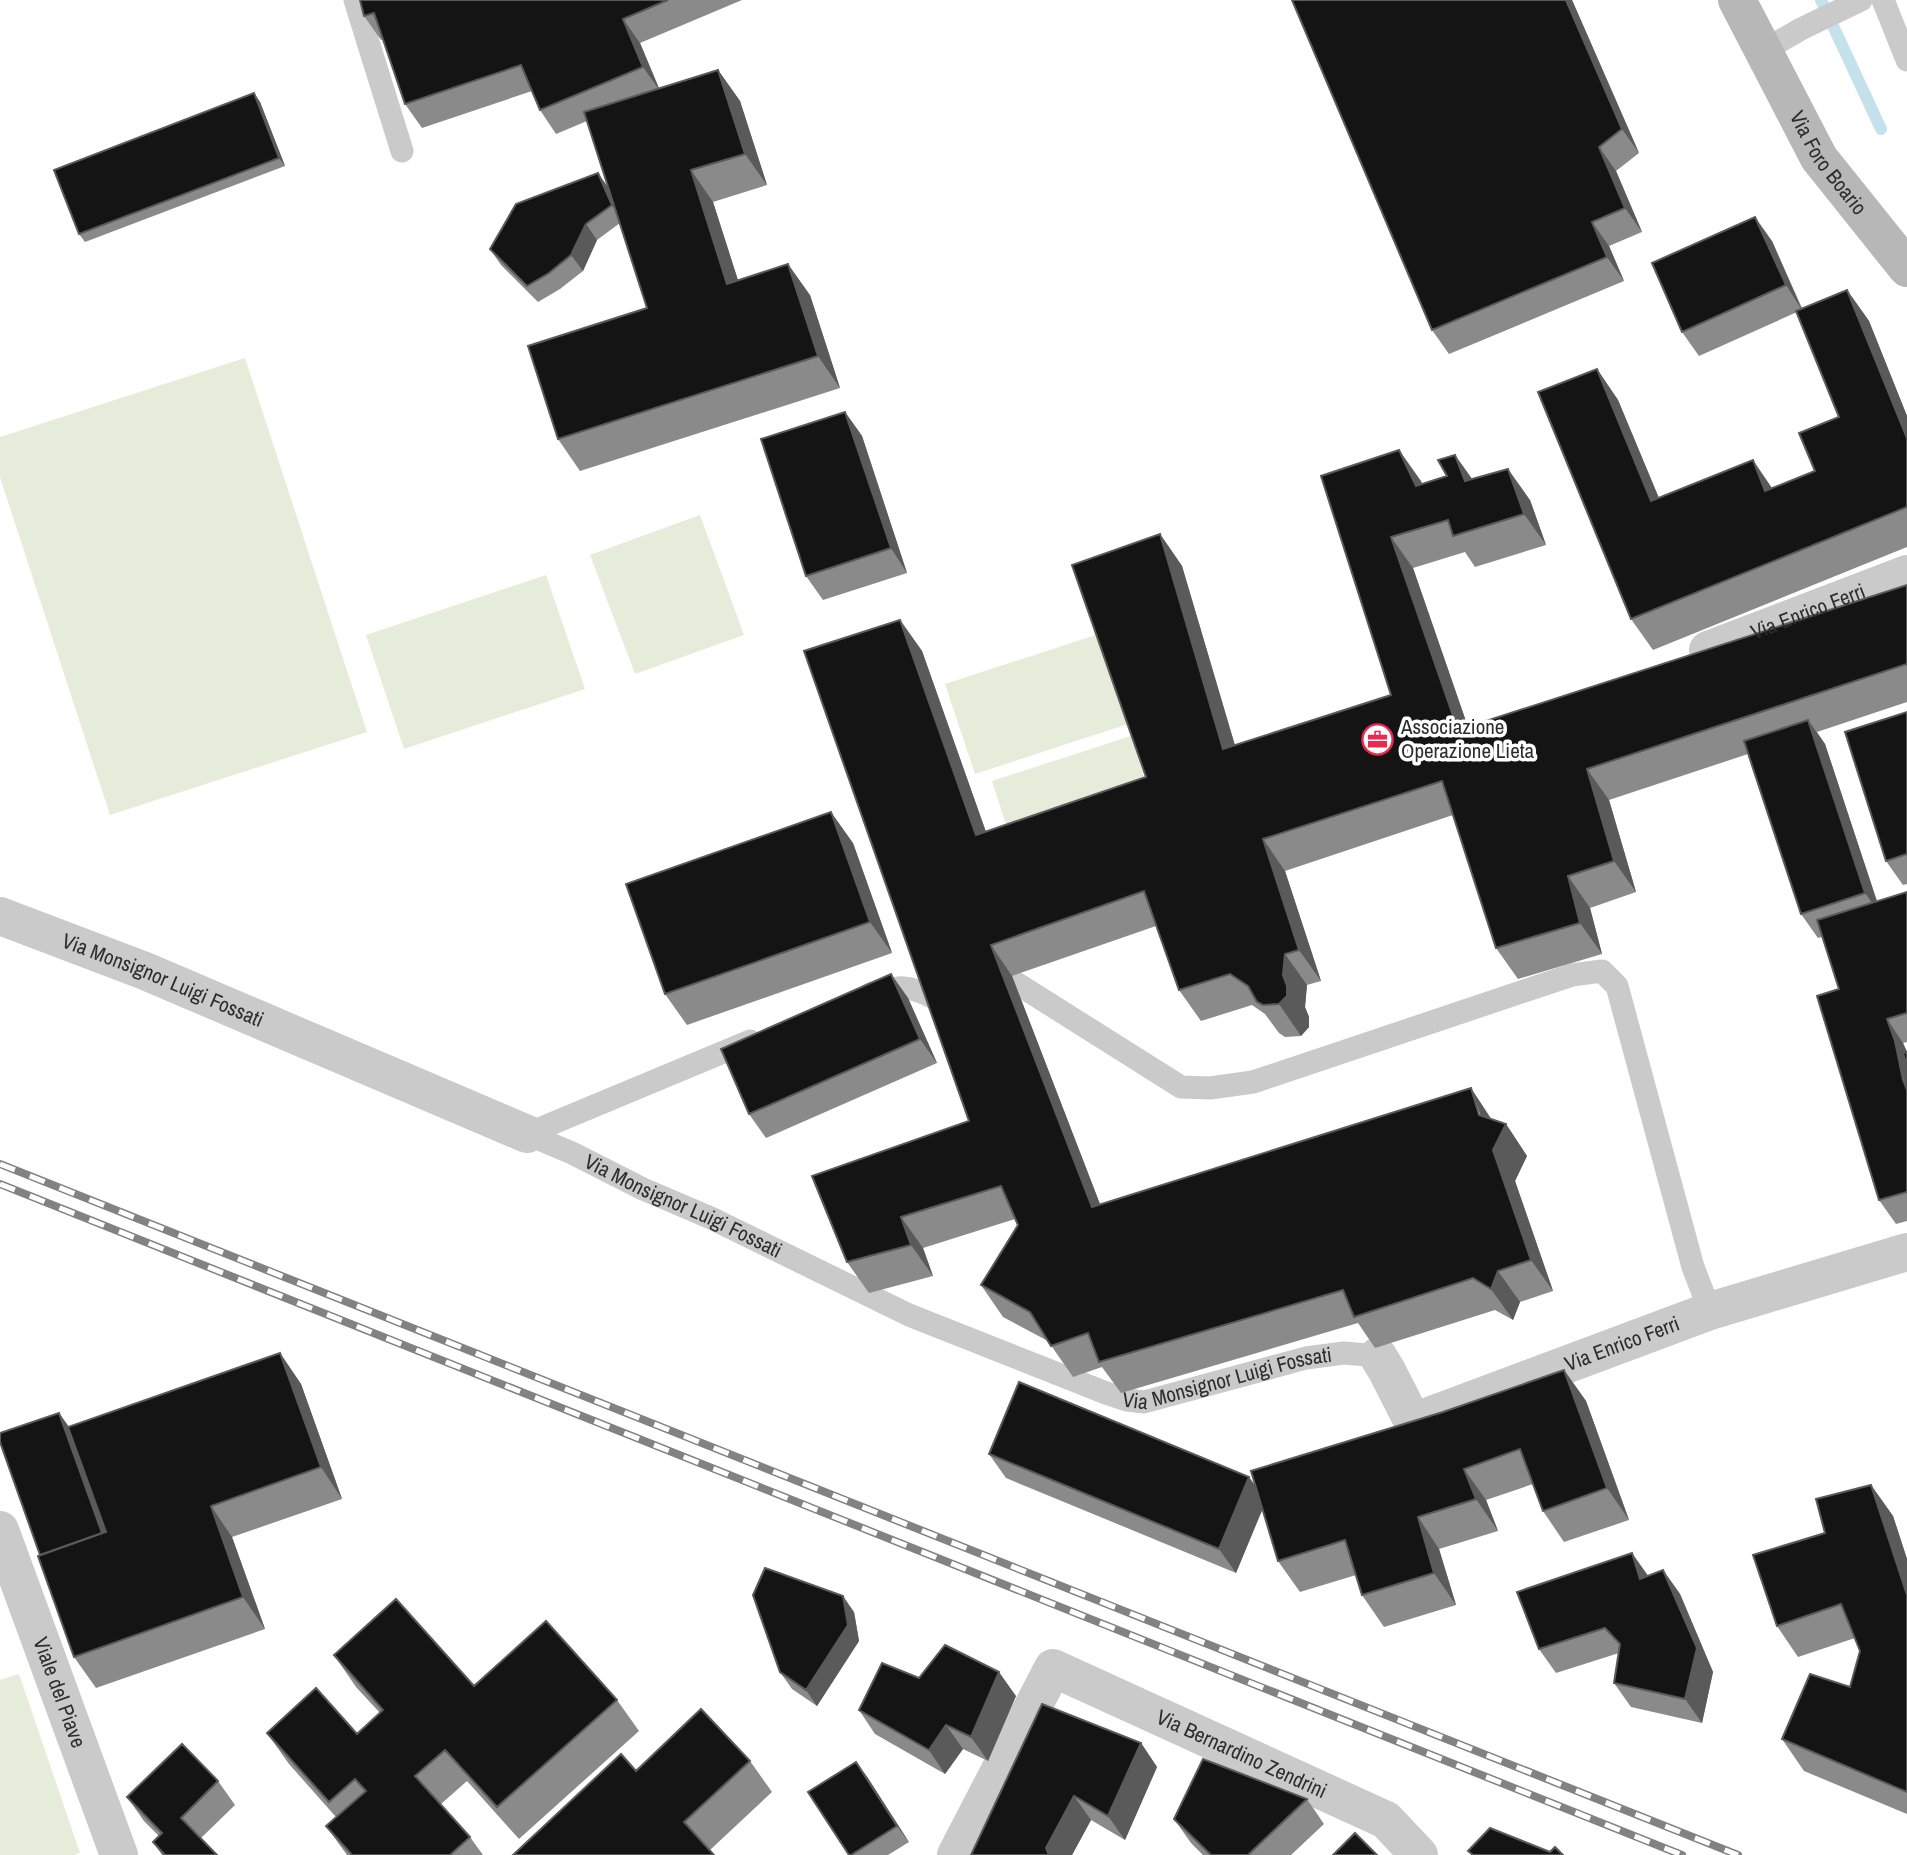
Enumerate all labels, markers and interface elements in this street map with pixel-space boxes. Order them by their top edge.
street label: Via Foro Boario [1783,106,1874,221]
street label: Via Enrico Ferri [1746,576,1869,646]
place label: Associazione Operazione Lieta [1400,712,1535,765]
office icon: Associazione Operazione Lieta [1361,722,1395,756]
street label: Via Monsignor Luigi Fossati [58,926,268,1034]
street label: Via Monsignor Luigi Fossati [579,1147,787,1265]
street label: Via Enrico Ferri [1560,1309,1683,1378]
street label: Via Monsignor Luigi Fossati [1121,1340,1333,1416]
street label: Viale del Piave [26,1633,93,1752]
street label: Via Bernardino Zendrini [1152,1702,1332,1805]

